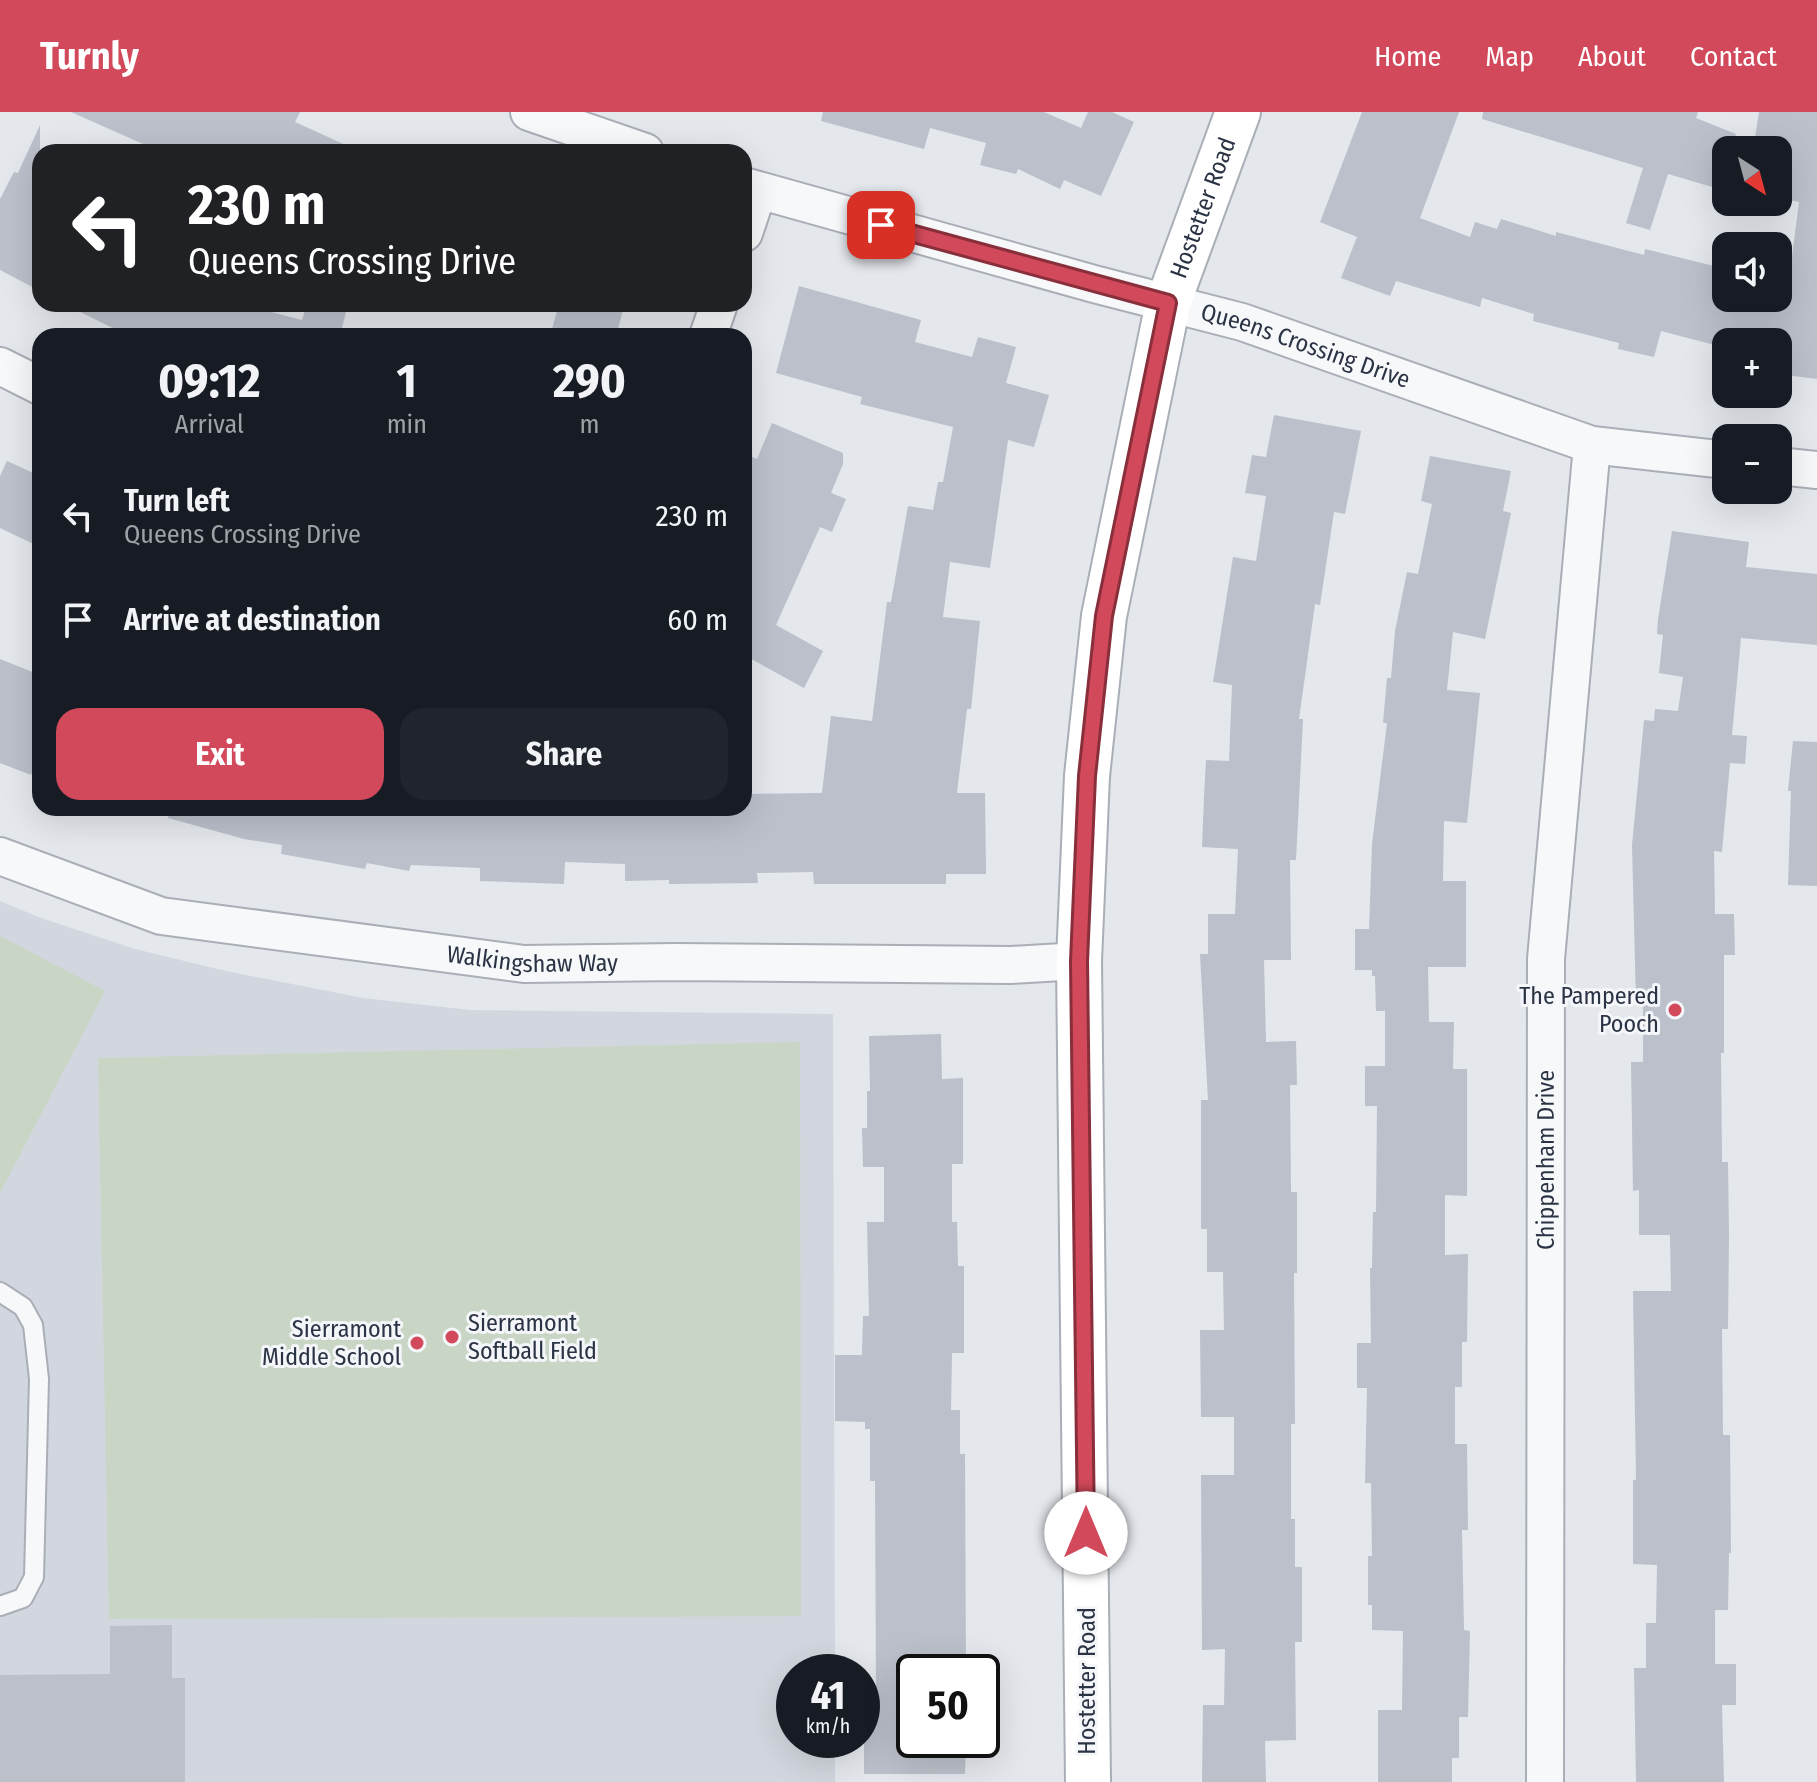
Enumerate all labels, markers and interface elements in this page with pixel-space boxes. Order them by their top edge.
text: Turnly [40,33,139,79]
text: Home [1374,40,1441,73]
text: Map [1485,40,1534,73]
text: About [1578,40,1646,73]
text: Contact [1690,40,1777,73]
street label: Hostetter Road [1164,134,1241,282]
north arrow [1712,136,1792,216]
map controls [1712,136,1792,504]
text: 230 m [188,172,325,239]
icon: left [56,176,160,280]
pin [847,191,915,259]
icon: arrive [859,203,903,247]
button: sound [1712,232,1792,312]
text: Queens Crossing Drive [188,240,516,284]
street label: Queens Crossing Drive [1198,298,1414,394]
button: + [1712,328,1792,408]
text: 09:12 [158,352,261,410]
text: 1 [397,352,417,410]
text: 290 [553,352,626,410]
text: Arrival [175,409,244,440]
text: min [387,409,427,440]
text: m [579,409,599,440]
button: − [1712,424,1792,504]
text: Turn left [124,483,230,519]
icon: left [56,494,100,538]
text: 230 m [656,498,728,534]
text: Queens Crossing Drive [124,519,361,550]
icon: arrive [56,598,100,642]
text: Arrive at destination [124,602,381,638]
text: 60 m [667,602,728,638]
button: Exit [56,708,384,800]
button: Share [400,708,728,800]
street label: Walkingshaw Way [445,940,618,978]
place label: The Pampered Pooch [1519,982,1659,1038]
marker: The Pampered Pooch [1666,1001,1684,1019]
street label: Chippenham Drive [1532,1070,1560,1250]
place label: Sierramont Softball Field [468,1309,597,1365]
place label: Sierramont Middle School [262,1315,401,1371]
marker: Sierramont Softball Field [443,1328,461,1346]
marker: Sierramont Middle School [408,1334,426,1352]
position arrow [1044,1491,1128,1575]
street label: Hostetter Road [1073,1607,1101,1755]
speed limit sign: 50 [896,1654,1000,1758]
text: 41 [811,1672,845,1720]
text: km/h [806,1714,850,1738]

